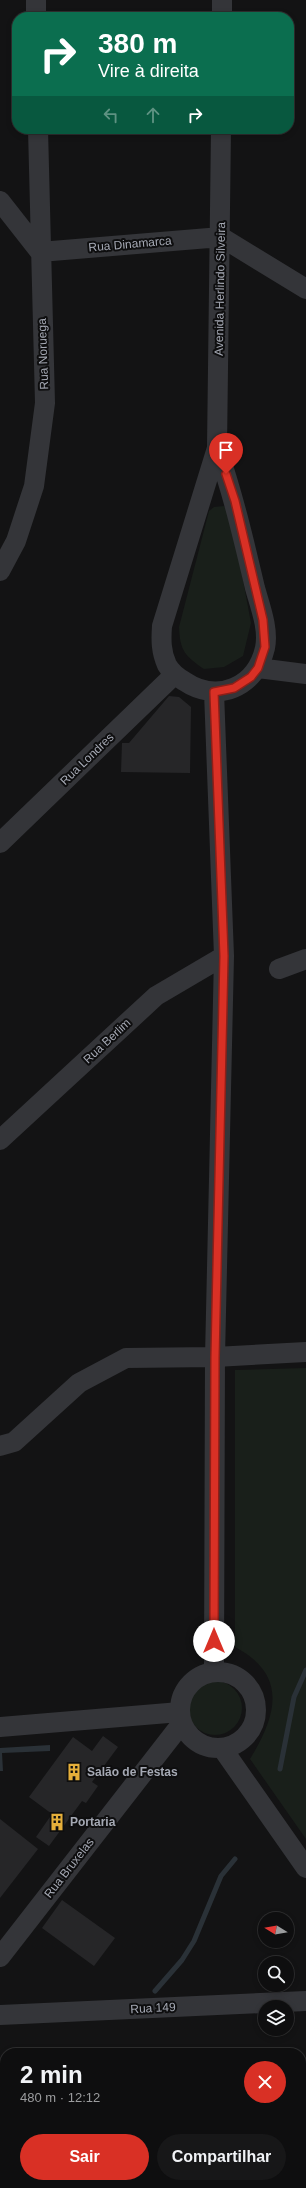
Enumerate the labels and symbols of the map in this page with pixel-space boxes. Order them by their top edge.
street label: Avenida Herlindo Silveira [212,222,228,356]
street label: Rua Dinamarca [88,233,172,255]
street label: Rua Noruega [35,318,51,390]
pin [209,433,243,474]
street label: Rua Londres [57,730,117,788]
street label: Rua Berlim [81,1016,133,1066]
position arrow [193,1620,235,1662]
building icon: Salão de Festas [64,1762,84,1782]
place label: Salão de Festas [87,1765,178,1779]
building icon: Portaria [47,1812,67,1832]
place label: Portaria [70,1815,116,1829]
street label: Rua Bruxelas [41,1835,97,1901]
north arrow [258,1912,294,1948]
street label: Rua 149 [130,2000,176,2016]

